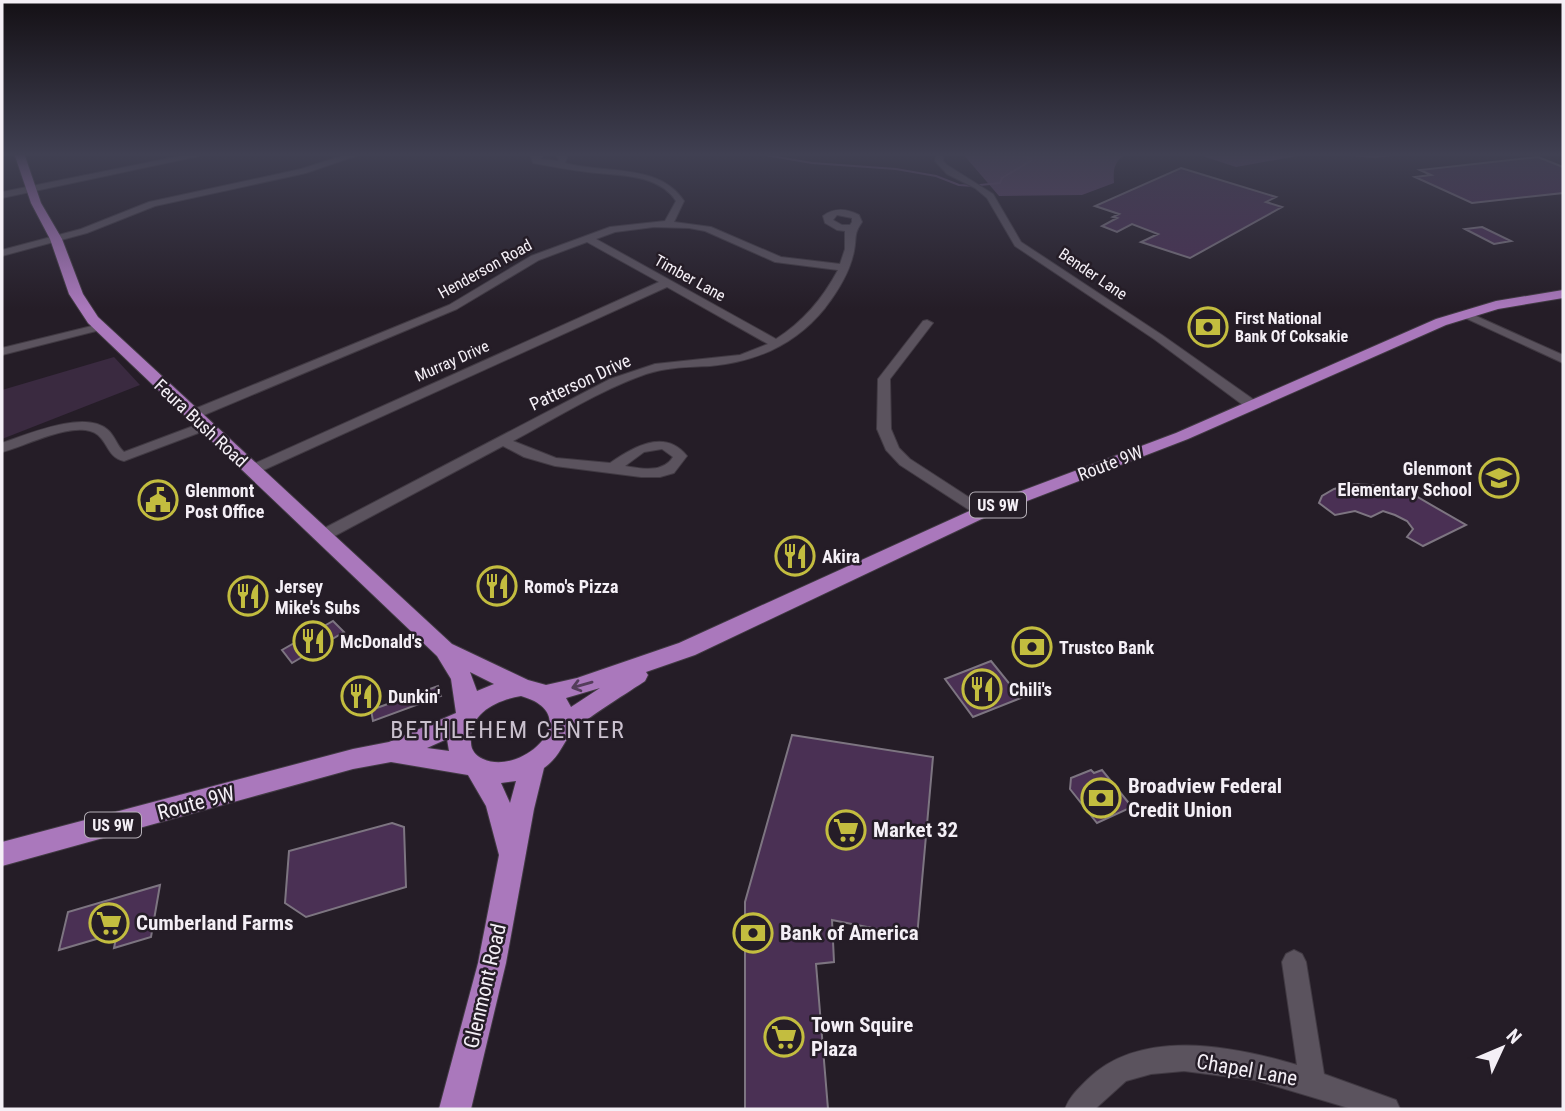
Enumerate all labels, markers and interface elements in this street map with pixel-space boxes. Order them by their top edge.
street label: Henderson Road [435,235,535,303]
street label: Bender Lane [1055,244,1131,304]
street label: Timber Lane [651,251,729,305]
bank icon: First National Bank Of Coksakie [1187,306,1229,348]
place label: First National Bank Of Coksakie [1235,309,1349,346]
street label: Murray Drive [412,336,492,386]
street label: Patterson Drive [526,349,634,415]
street label: Feura Bush Road [150,375,252,471]
street label: Route 9W [1075,441,1146,485]
school or university icon: Glenmont Elementary School [1478,457,1520,499]
place label: Glenmont Elementary School [1338,458,1472,500]
public building icon: Glenmont Post Office [137,479,179,521]
place label: Glenmont Post Office [185,480,265,522]
road number: US 9W [970,492,1026,518]
restaurant icon: Akira [774,535,816,577]
place label: Akira [822,546,860,567]
restaurant icon: Romo's Pizza [476,565,518,607]
restaurant icon: Jersey Mike's Subs [227,575,269,617]
place label: Jersey Mike's Subs [275,576,360,618]
place label: Romo's Pizza [524,576,618,597]
restaurant icon: McDonald's [292,620,334,662]
bank icon: Trustco Bank [1011,626,1053,668]
place label: McDonald's [340,631,422,652]
place label: Trustco Bank [1059,637,1155,658]
restaurant icon: Chili's [961,668,1003,710]
restaurant icon: Dunkin' [340,675,382,717]
one-way arrow [571,679,593,692]
place label: Chili's [1009,679,1052,700]
place label: Dunkin' [388,686,440,707]
district label: BETHLEHEM CENTER [390,716,626,744]
place label: Broadview Federal Credit Union [1128,774,1282,822]
bank icon: Broadview Federal Credit Union [1080,777,1122,819]
street label: Route 9W [155,781,237,825]
supermarket icon: Market 32 [825,809,867,851]
road number: US 9W [85,812,141,838]
place label: Market 32 [873,818,958,842]
supermarket icon: Cumberland Farms [88,902,130,944]
place label: Cumberland Farms [136,911,294,935]
bank icon: Bank of America [732,912,774,954]
street label: Glenmont Road [459,921,511,1051]
place label: Bank of America [780,921,919,945]
place label: Town Squire Plaza [811,1013,913,1061]
north arrow [1467,1013,1537,1083]
supermarket icon: Town Squire Plaza [763,1016,805,1058]
text: N [1502,1024,1526,1049]
street label: Chapel Lane [1195,1049,1299,1091]

